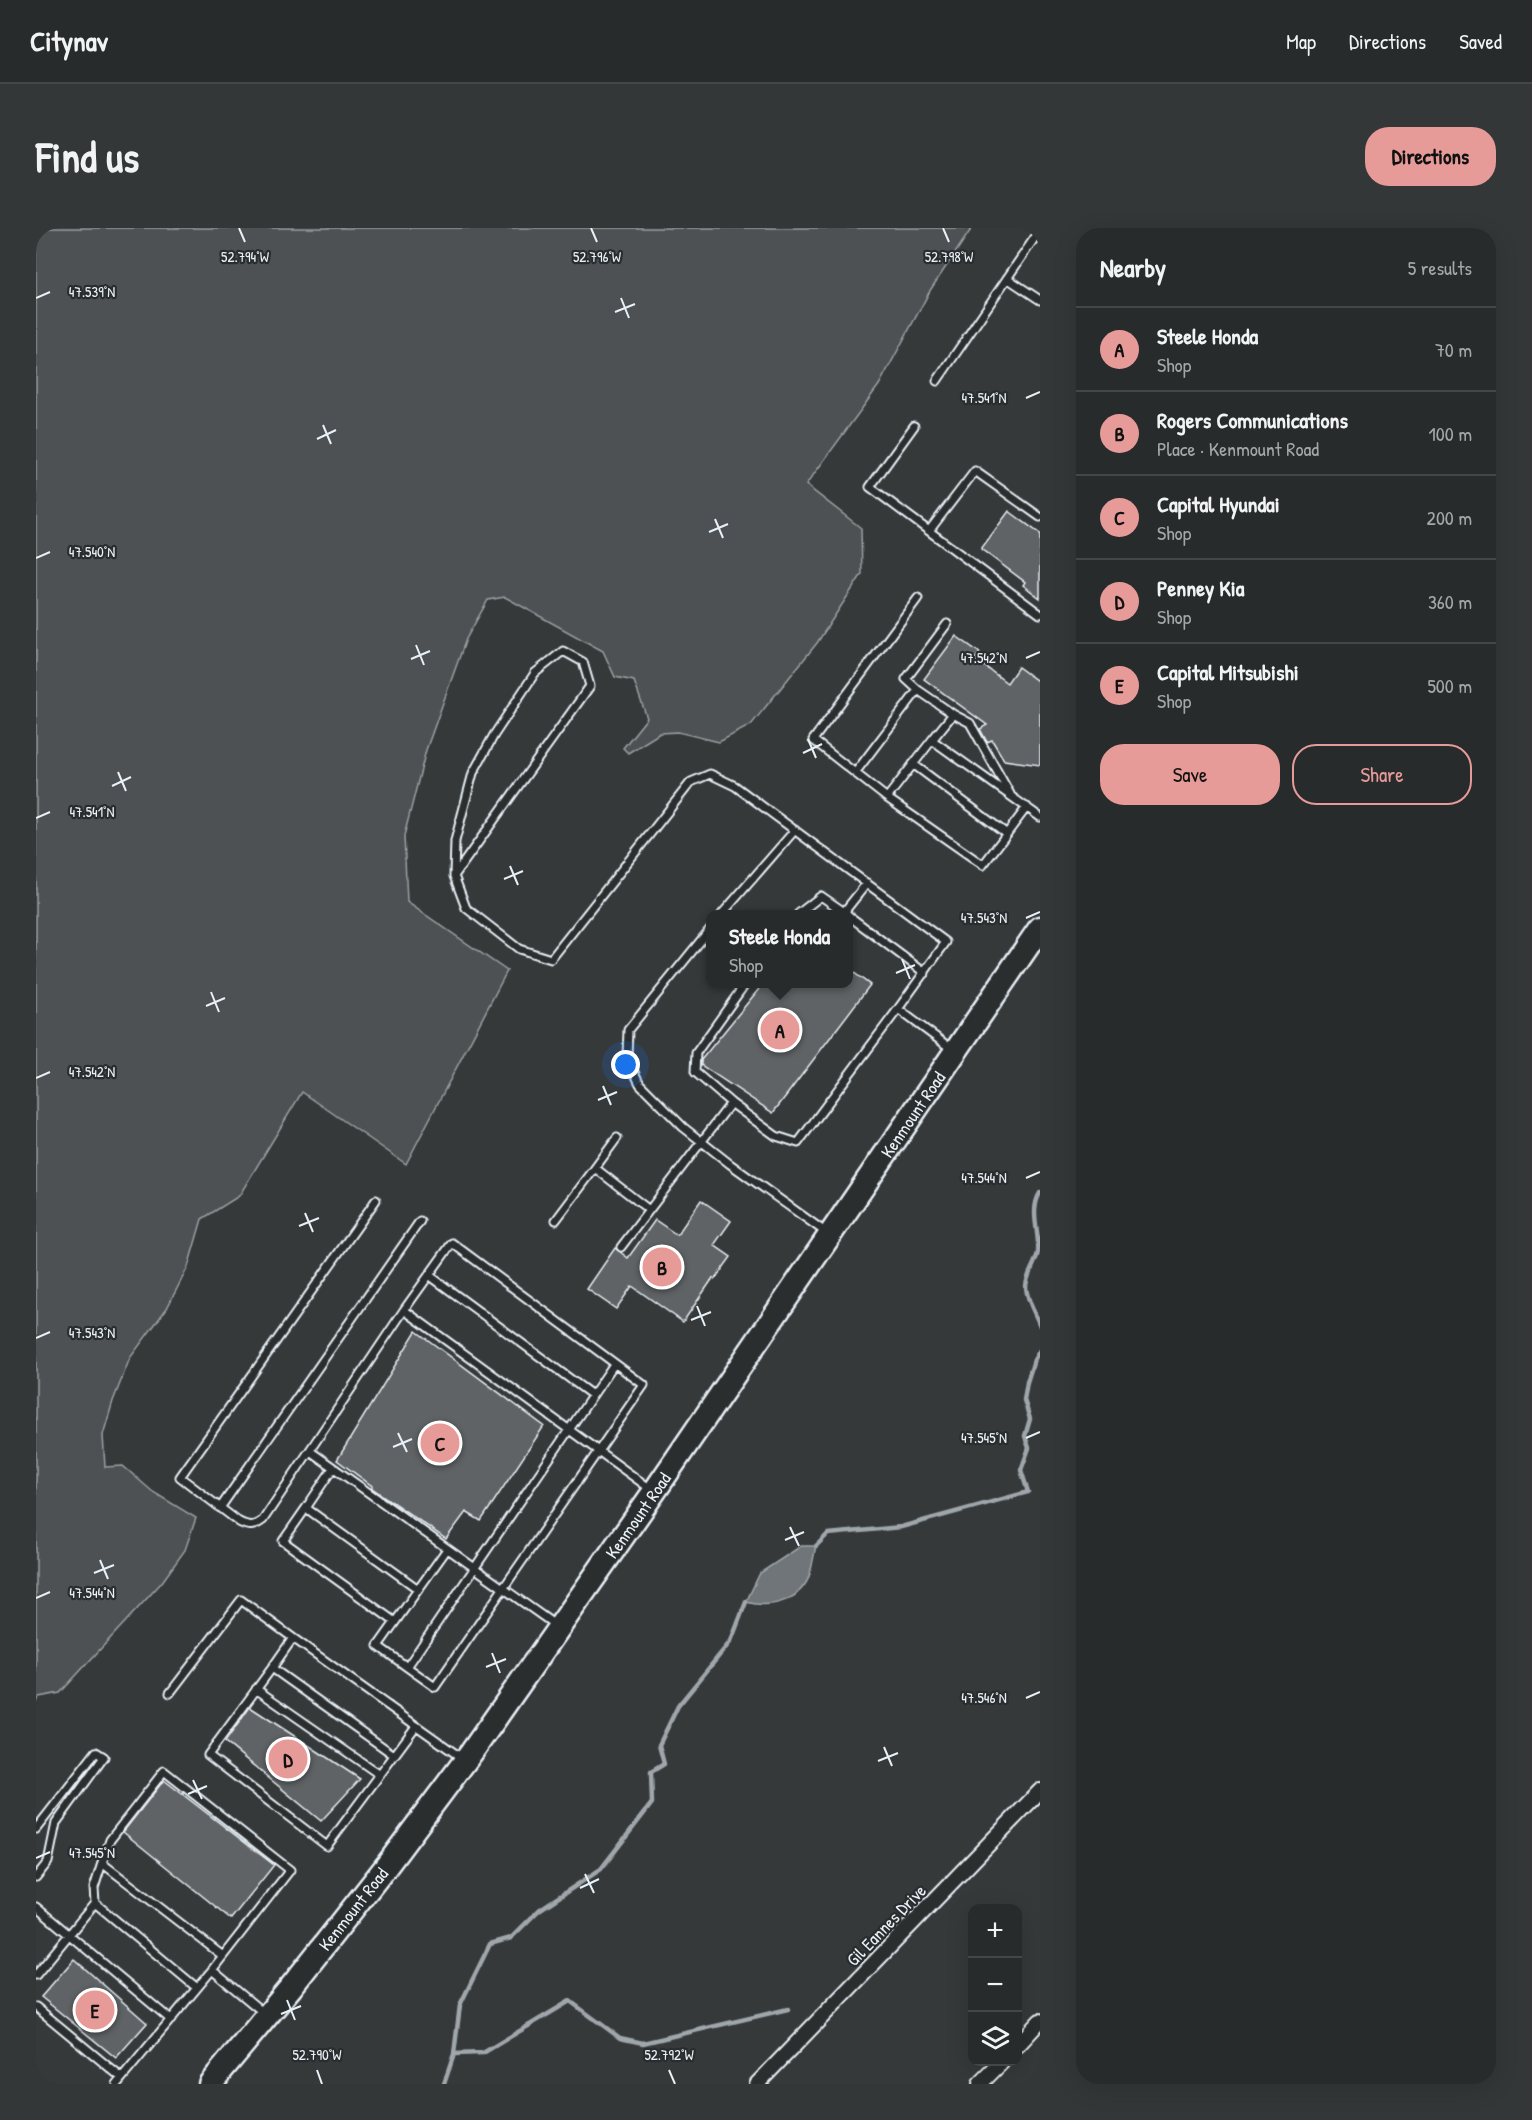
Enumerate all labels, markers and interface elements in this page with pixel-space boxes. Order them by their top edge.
text: Citynav [30,22,108,60]
text: Map [1286,27,1316,56]
text: Directions [1349,27,1426,56]
text: Saved [1459,27,1502,56]
button: Directions [1365,127,1496,186]
text: Find us [36,128,139,185]
text: 52.794°W [221,246,270,267]
text: 52.796°W [573,246,622,267]
text: 52.798°W [925,246,974,267]
text: Nearby [1100,250,1166,285]
text: 5 results [1408,254,1472,281]
text: 47.539°N [69,281,115,302]
text: Steele Honda [1157,321,1258,351]
text: A [1115,336,1124,363]
text: 70 m [1435,336,1472,363]
text: Shop [1157,351,1191,378]
text: 47.541°N [961,387,1007,408]
text: Rogers Communications [1157,405,1348,435]
text: B [1114,420,1125,447]
text: 100 m [1429,420,1472,447]
text: Place · Kenmount Road [1157,435,1319,462]
text: Capital Hyundai [1157,489,1280,519]
text: C [1114,504,1125,531]
text: 200 m [1427,504,1472,531]
text: Shop [1157,519,1191,546]
text: 47.540°N [69,541,115,562]
text: Penney Kia [1157,573,1244,603]
text: D [1115,588,1124,615]
text: 360 m [1428,588,1472,615]
text: Shop [1157,603,1191,630]
text: 47.542°N [961,647,1007,668]
text: Capital Mitsubishi [1157,657,1299,687]
text: E [1115,672,1124,699]
text: 500 m [1427,672,1472,699]
text: Shop [1157,687,1191,714]
button: Save [1100,744,1280,805]
button: Share [1292,744,1472,805]
text: 47.541°N [69,801,115,822]
text: 47.543°N [961,907,1007,928]
popup [706,910,853,988]
text: Steele Honda [729,921,830,951]
text: Shop [729,951,763,978]
pin: A [760,1008,800,1052]
your location [611,1050,640,1079]
text: 47.542°N [69,1061,115,1082]
street label: Kenmount Road [874,1066,951,1162]
text: 47.544°N [961,1167,1007,1188]
pin: B [642,1244,682,1290]
text: 47.543°N [69,1322,115,1343]
pin: C [420,1420,460,1466]
text: 47.545°N [961,1427,1007,1448]
street label: Kenmount Road [599,1467,676,1563]
text: 47.544°N [69,1582,115,1603]
text: 47.546°N [961,1687,1007,1708]
pin: D [268,1736,308,1781]
text: 47.545°N [69,1842,115,1863]
street label: Kenmount Road [312,1862,393,1956]
street label: Gil Eannes Drive [841,1879,931,1971]
map controls [968,1904,1022,2066]
button: + [968,1904,1022,1958]
button: − [968,1958,1022,2012]
pin: E [76,1988,114,2032]
button: layers [968,2012,1022,2066]
text: 52.790°W [293,2044,342,2065]
text: 52.792°W [644,2044,694,2065]

